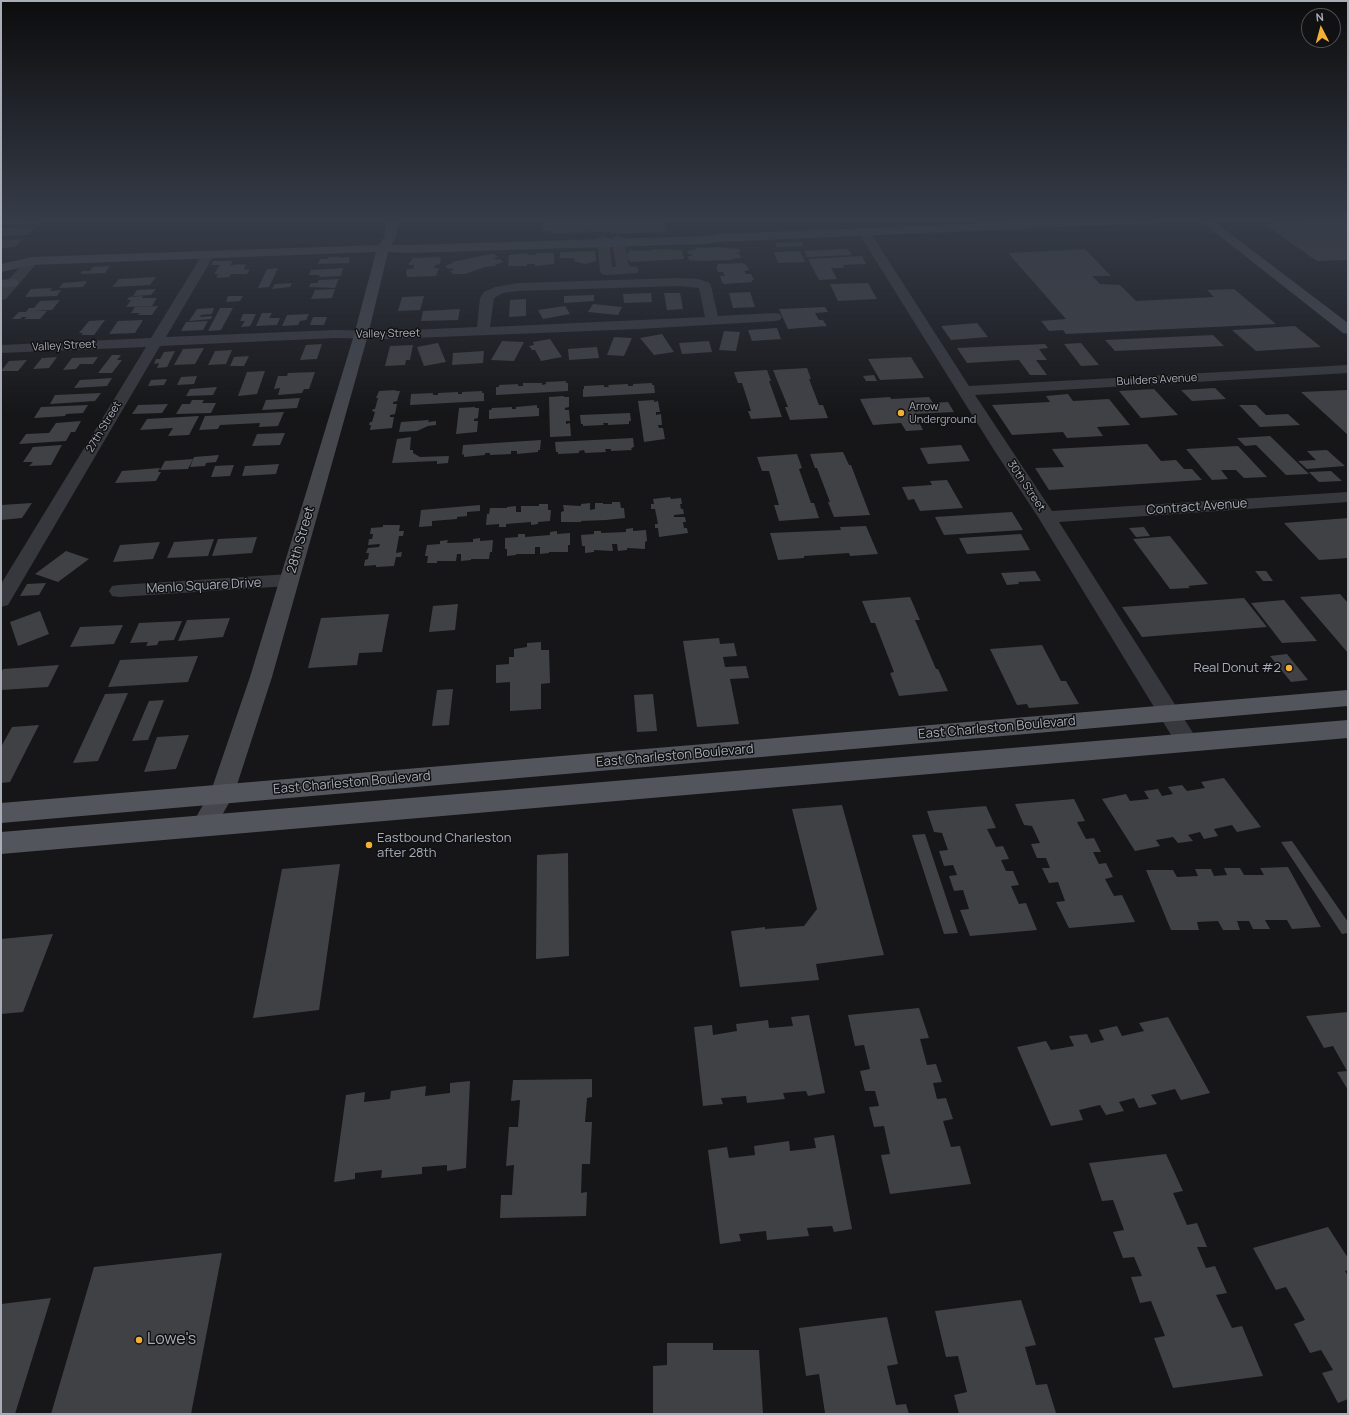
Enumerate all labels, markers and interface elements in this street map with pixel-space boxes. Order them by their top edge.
north arrow [1301,8,1341,48]
text: N [1315,9,1325,24]
street label: Valley Street [356,327,420,341]
street label: Valley Street [32,338,96,354]
street label: Builders Avenue [1116,371,1198,389]
street label: 27th Street [84,399,124,455]
place label: Arrow Underground [909,400,976,426]
marker: Arrow Underground [896,408,906,418]
street label: 30th Street [1004,458,1048,514]
street label: Contract Avenue [1146,496,1248,518]
street label: 28th Street [284,505,318,575]
street label: Menlo Square Drive [146,575,262,597]
place label: Real Donut #2 [1193,660,1281,676]
marker: Real Donut #2 [1284,663,1294,673]
street label: East Charleston Boulevard [918,713,1076,743]
street label: East Charleston Boulevard [596,741,754,771]
street label: East Charleston Boulevard [273,768,431,798]
place label: Eastbound Charleston after 28th [377,830,512,861]
marker: Eastbound Charleston after 28th [364,840,374,850]
place label: Lowe's [147,1330,196,1350]
marker: Lowe's [134,1335,144,1345]

